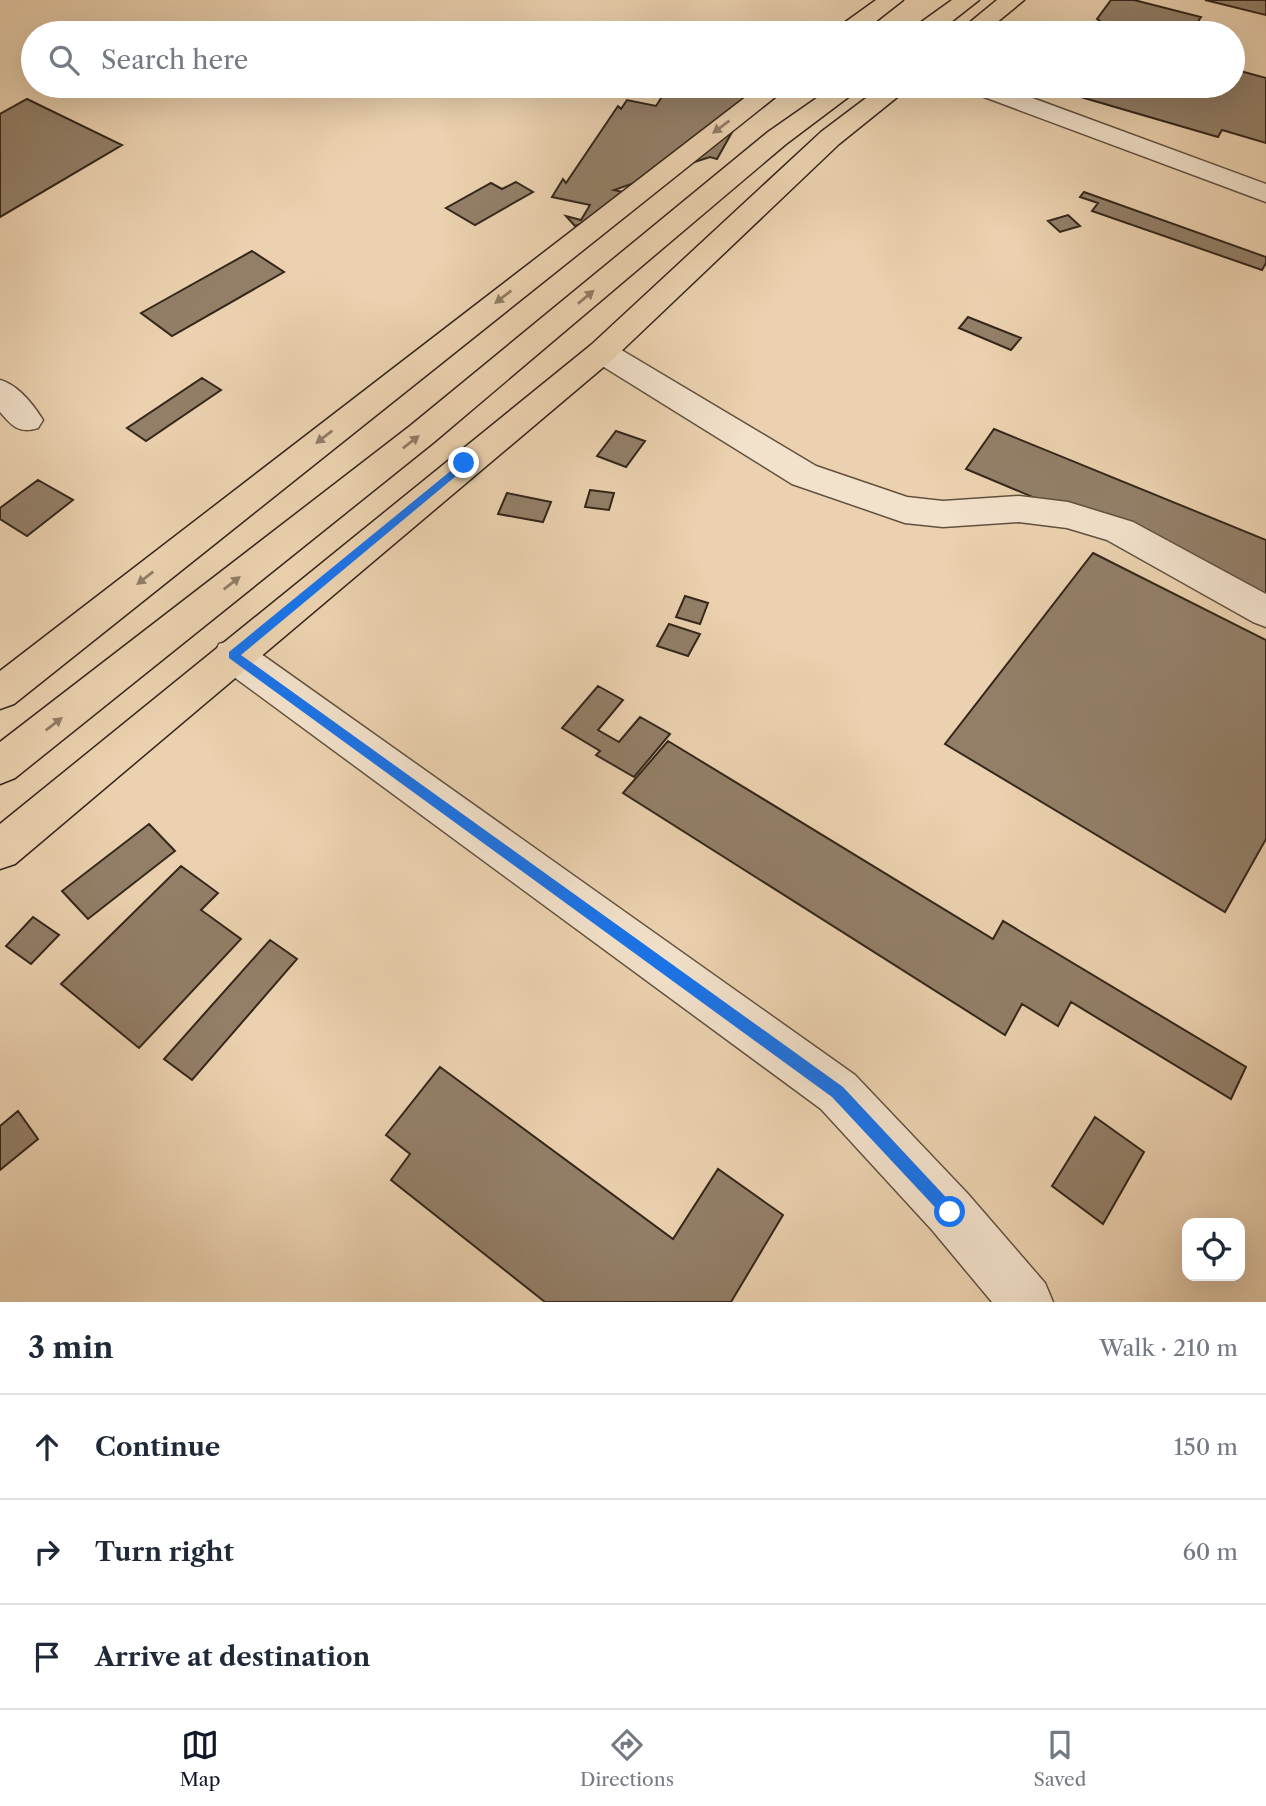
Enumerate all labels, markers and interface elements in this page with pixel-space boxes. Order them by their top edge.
search box [21,21,1245,98]
icon: search [45,41,83,79]
text: Search here [101,44,248,76]
one-way arrow [712,119,730,133]
one-way arrow [495,289,512,304]
one-way arrow [578,290,595,305]
one-way arrow [315,430,333,444]
one-way arrow [402,435,420,450]
route end [448,447,479,478]
one-way arrow [136,570,154,584]
one-way arrow [223,576,241,591]
one-way arrow [44,716,62,731]
route start [934,1196,965,1227]
map controls [1182,1218,1245,1281]
button: locate [1182,1218,1245,1281]
text: 3 min [28,1329,114,1366]
text: Walk · 210 m [1099,1334,1238,1362]
icon: ahead [28,1428,66,1466]
text: Continue [95,1431,220,1463]
text: 150 m [1174,1433,1238,1461]
icon: right [28,1533,66,1571]
text: Turn right [95,1536,234,1568]
text: 60 m [1182,1538,1238,1566]
icon: arrive [28,1638,66,1676]
text: Arrive at destination [95,1641,370,1673]
tab: Map [180,1726,221,1791]
tab: Directions [580,1726,674,1791]
tab: Saved [1033,1726,1086,1791]

